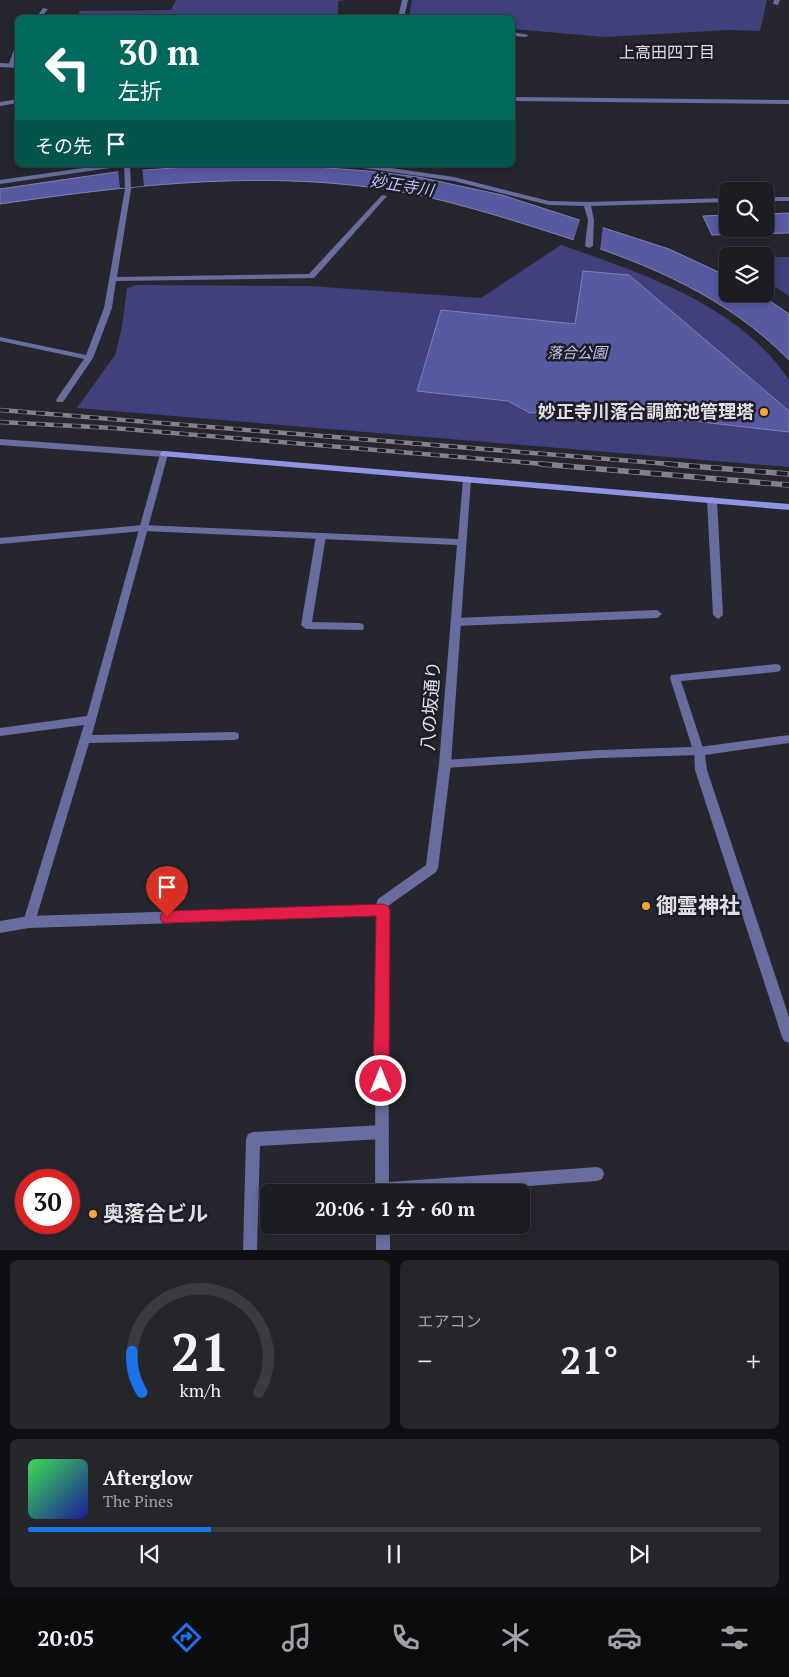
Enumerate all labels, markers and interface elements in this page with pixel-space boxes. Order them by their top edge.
text: 30 m [118,29,199,75]
icon: left [35,35,100,100]
district label: 上高田四丁目 [619,41,715,63]
text: 左折 [118,76,162,105]
icon: arrive [102,130,130,158]
text: その先 [35,133,92,158]
water label: 妙正寺川 [369,169,437,201]
map controls [719,182,774,302]
button: search [719,182,774,237]
button: layers [719,247,774,302]
park label: 落合公園 [547,342,609,362]
place label: 妙正寺川落合調節池管理塔 [538,399,754,423]
marker: 妙正寺川落合調節池管理塔 [758,406,770,418]
street label: 八の坂通り [415,660,445,752]
pin [146,866,188,917]
icon: arrive [153,873,181,901]
place label: 御霊神社 [656,891,740,919]
marker: 御霊神社 [640,900,652,912]
position arrow [354,1054,406,1106]
speed limit sign: 30 [15,1169,80,1234]
text: 20:06 · 1 分 · 60 m [315,1196,475,1221]
place label: 奥落合ビル [103,1199,208,1227]
marker: 奥落合ビル [87,1208,99,1220]
text: エアコン [418,1310,482,1332]
text: 21 [170,1317,229,1386]
text: 21° [560,1335,619,1385]
text: − [418,1342,432,1379]
text: + [746,1342,761,1379]
text: km/h [179,1378,221,1402]
text: Afterglow [103,1465,193,1490]
text: The Pines [103,1490,173,1512]
icon: previous [136,1540,164,1568]
icon: pause [380,1540,408,1568]
icon: next [625,1540,653,1568]
icon: directions [169,1620,204,1655]
icon: music [279,1620,314,1655]
icon: phone [388,1620,423,1655]
icon: climate [498,1620,533,1655]
icon: car [607,1620,642,1655]
icon: filters [717,1620,752,1655]
text: 20:05 [37,1623,95,1652]

